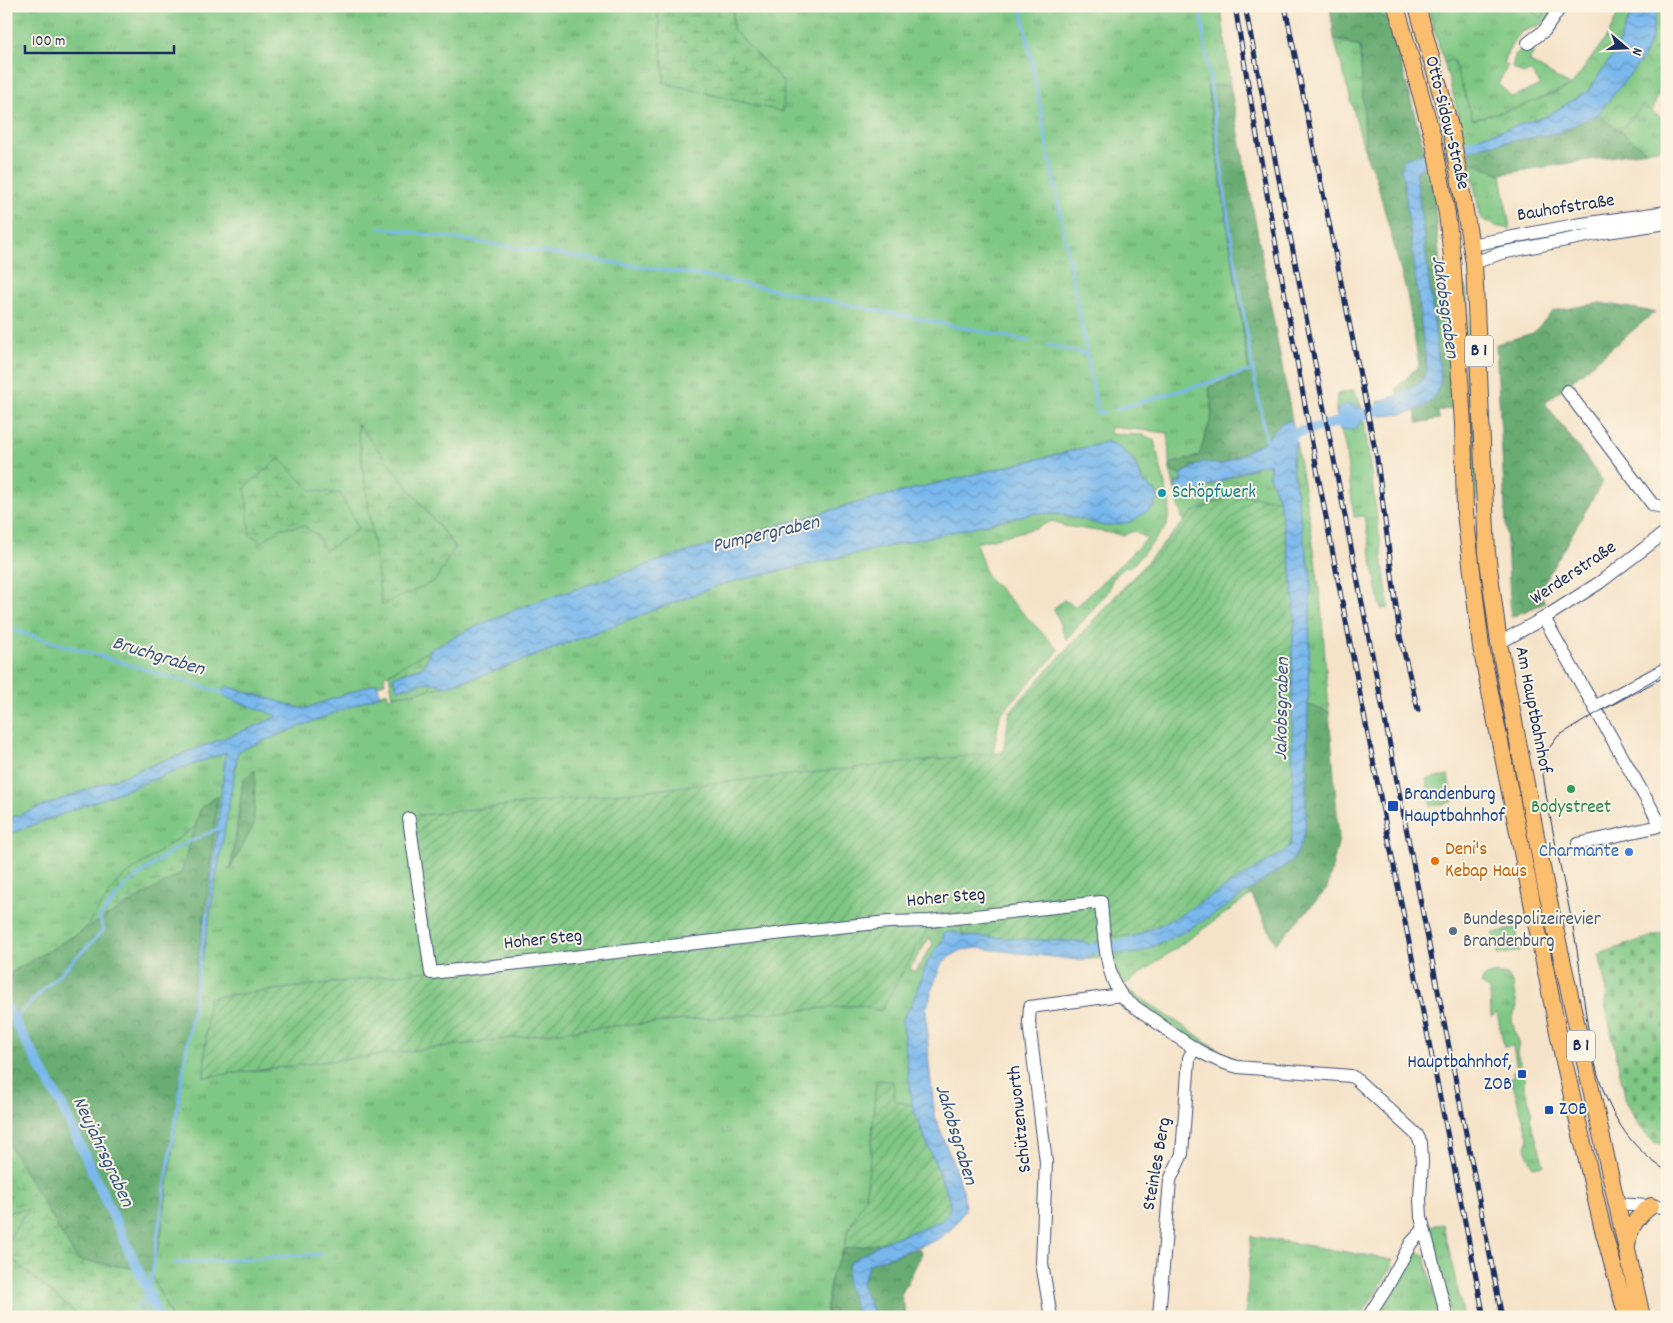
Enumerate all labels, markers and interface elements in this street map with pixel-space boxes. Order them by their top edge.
scale bar [25,22,174,54]
north arrow [1600,22,1650,72]
text: 100 m [32,31,65,53]
text: N [1626,45,1647,58]
street label: Otto-Sidow-Straße [1416,53,1476,193]
street label: Bauhofstraße [1515,188,1617,230]
water label: Jakobsgraben [1423,254,1465,361]
road number: B 1 [1465,336,1493,366]
place label: Schöpfwerk [1172,480,1256,507]
marker: Schöpfwerk [1156,487,1168,499]
water label: Pumpergraben [710,509,823,561]
street label: Werderstraße [1525,535,1623,613]
water label: Bruchgraben [108,630,208,684]
street label: Am Hauptbahnhof [1506,644,1558,777]
water label: Jakobsgraben [1268,656,1298,761]
place label: Brandenburg Hauptbahnhof [1404,782,1506,831]
marker: Bodystreet [1565,783,1577,795]
place label: Bodystreet [1531,795,1611,822]
marker: Brandenburg Hauptbahnhof [1386,799,1400,813]
place label: Deni's Kebap Haus [1445,837,1527,886]
place label: Charmante [1539,839,1619,866]
marker: Charmante [1623,846,1635,858]
marker: Deni's Kebap Haus [1429,855,1441,867]
street label: Hoher Steg [906,882,986,916]
place label: Bundespolizeirevier Brandenburg [1463,907,1601,956]
street label: Hoher Steg [502,923,584,959]
marker: Bundespolizeirevier Brandenburg [1447,925,1459,937]
road number: B 1 [1567,1030,1595,1062]
place label: Hauptbahnhof, ZOB [1407,1050,1512,1099]
street label: Schützenworth [1002,1064,1040,1174]
marker: Hauptbahnhof, ZOB [1516,1068,1528,1080]
water label: Jakobsgraben [927,1082,984,1189]
water label: Neujahrsgraben [64,1092,140,1213]
place label: ZOB [1559,1097,1587,1124]
marker: ZOB [1543,1104,1555,1116]
street label: Steinles Berg [1137,1115,1179,1213]

